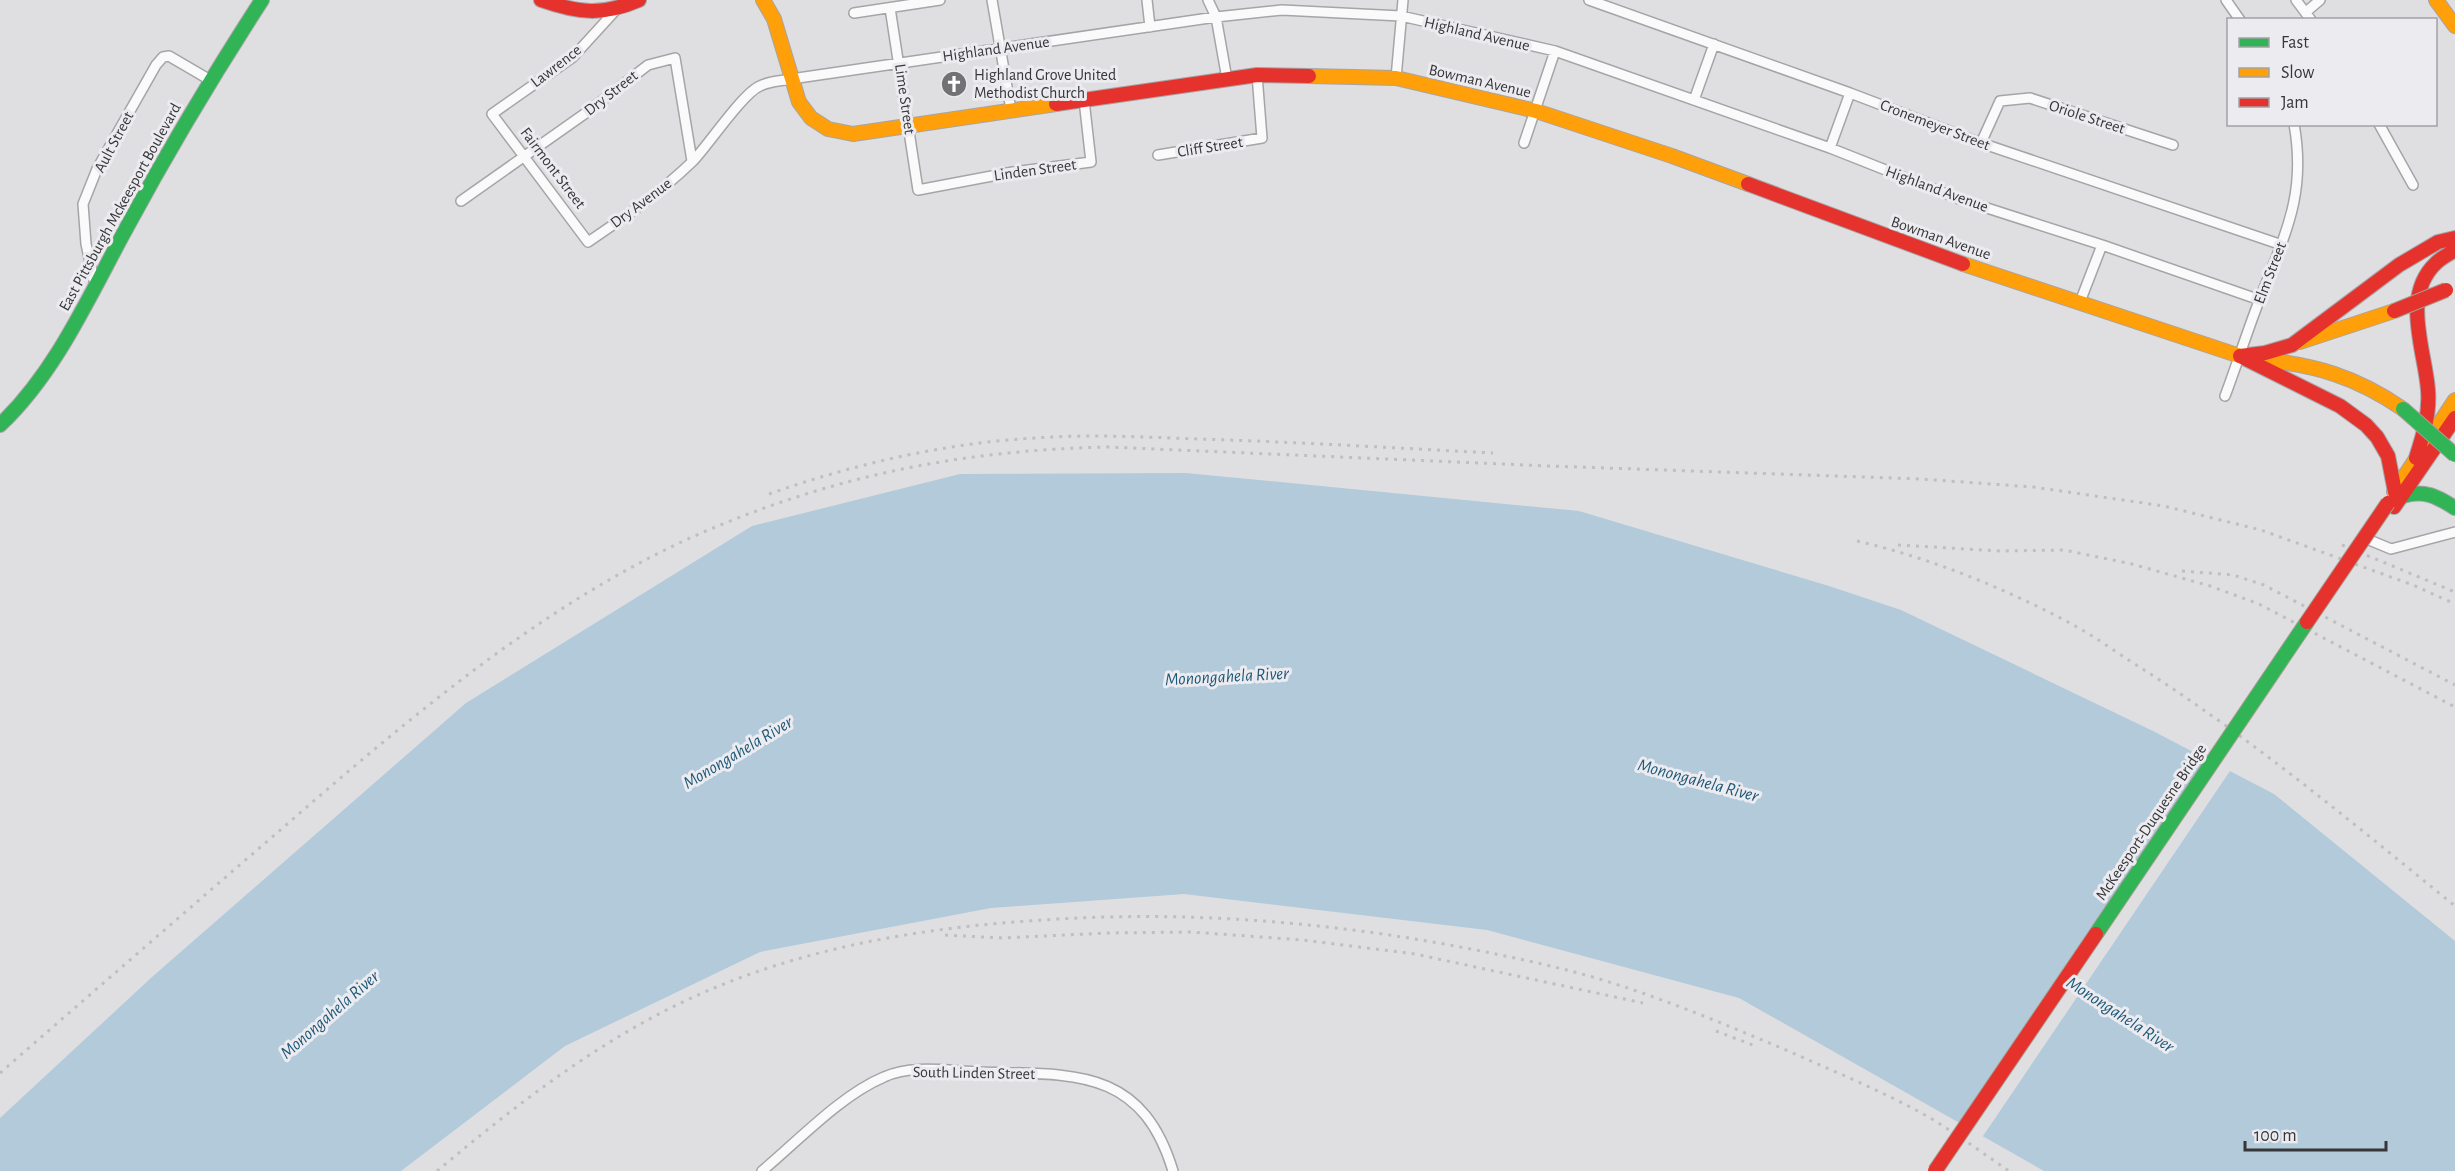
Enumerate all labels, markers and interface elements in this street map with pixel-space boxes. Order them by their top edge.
street label: Highland Avenue [1423,14,1531,54]
legend [2227,18,2437,126]
street label: Highland Avenue [941,34,1051,64]
text: Fast [2281,34,2309,52]
street label: Lawrence [528,42,584,90]
street label: Bowman Avenue [1427,61,1533,101]
street label: Lime Street [892,63,918,135]
text: Slow [2281,64,2314,82]
street label: Dry Street [581,67,641,119]
place label: Highland Grove United Methodist Church [974,67,1116,101]
church icon: Highland Grove United Methodist Church [939,69,969,99]
text: Jam [2281,94,2309,112]
street label: Cronemeyer Street [1878,97,1992,154]
street label: Oriole Street [2047,97,2127,137]
street label: East Pittsburgh Mckeesport Boulevard [56,100,184,314]
street label: Ault Street [91,109,137,175]
street label: Fairmont Street [517,124,589,212]
street label: Cliff Street [1176,134,1244,160]
street label: Linden Street [993,156,1077,184]
street label: Highland Avenue [1884,163,1990,215]
street label: Dry Avenue [608,175,675,232]
street label: Bowman Avenue [1889,213,1993,263]
street label: Elm Street [2251,240,2289,306]
water label: Monongahela River [1165,665,1291,689]
water label: Monongahela River [680,713,797,793]
street label: McKeesport-Duquesne Bridge [2093,741,2209,903]
water label: Monongahela River [1636,756,1761,806]
water label: Monongahela River [277,967,384,1062]
water label: Monongahela River [2063,974,2178,1057]
street label: South Linden Street [913,1064,1035,1082]
scale bar [2245,1114,2386,1152]
text: 100 m [2254,1127,2297,1145]

